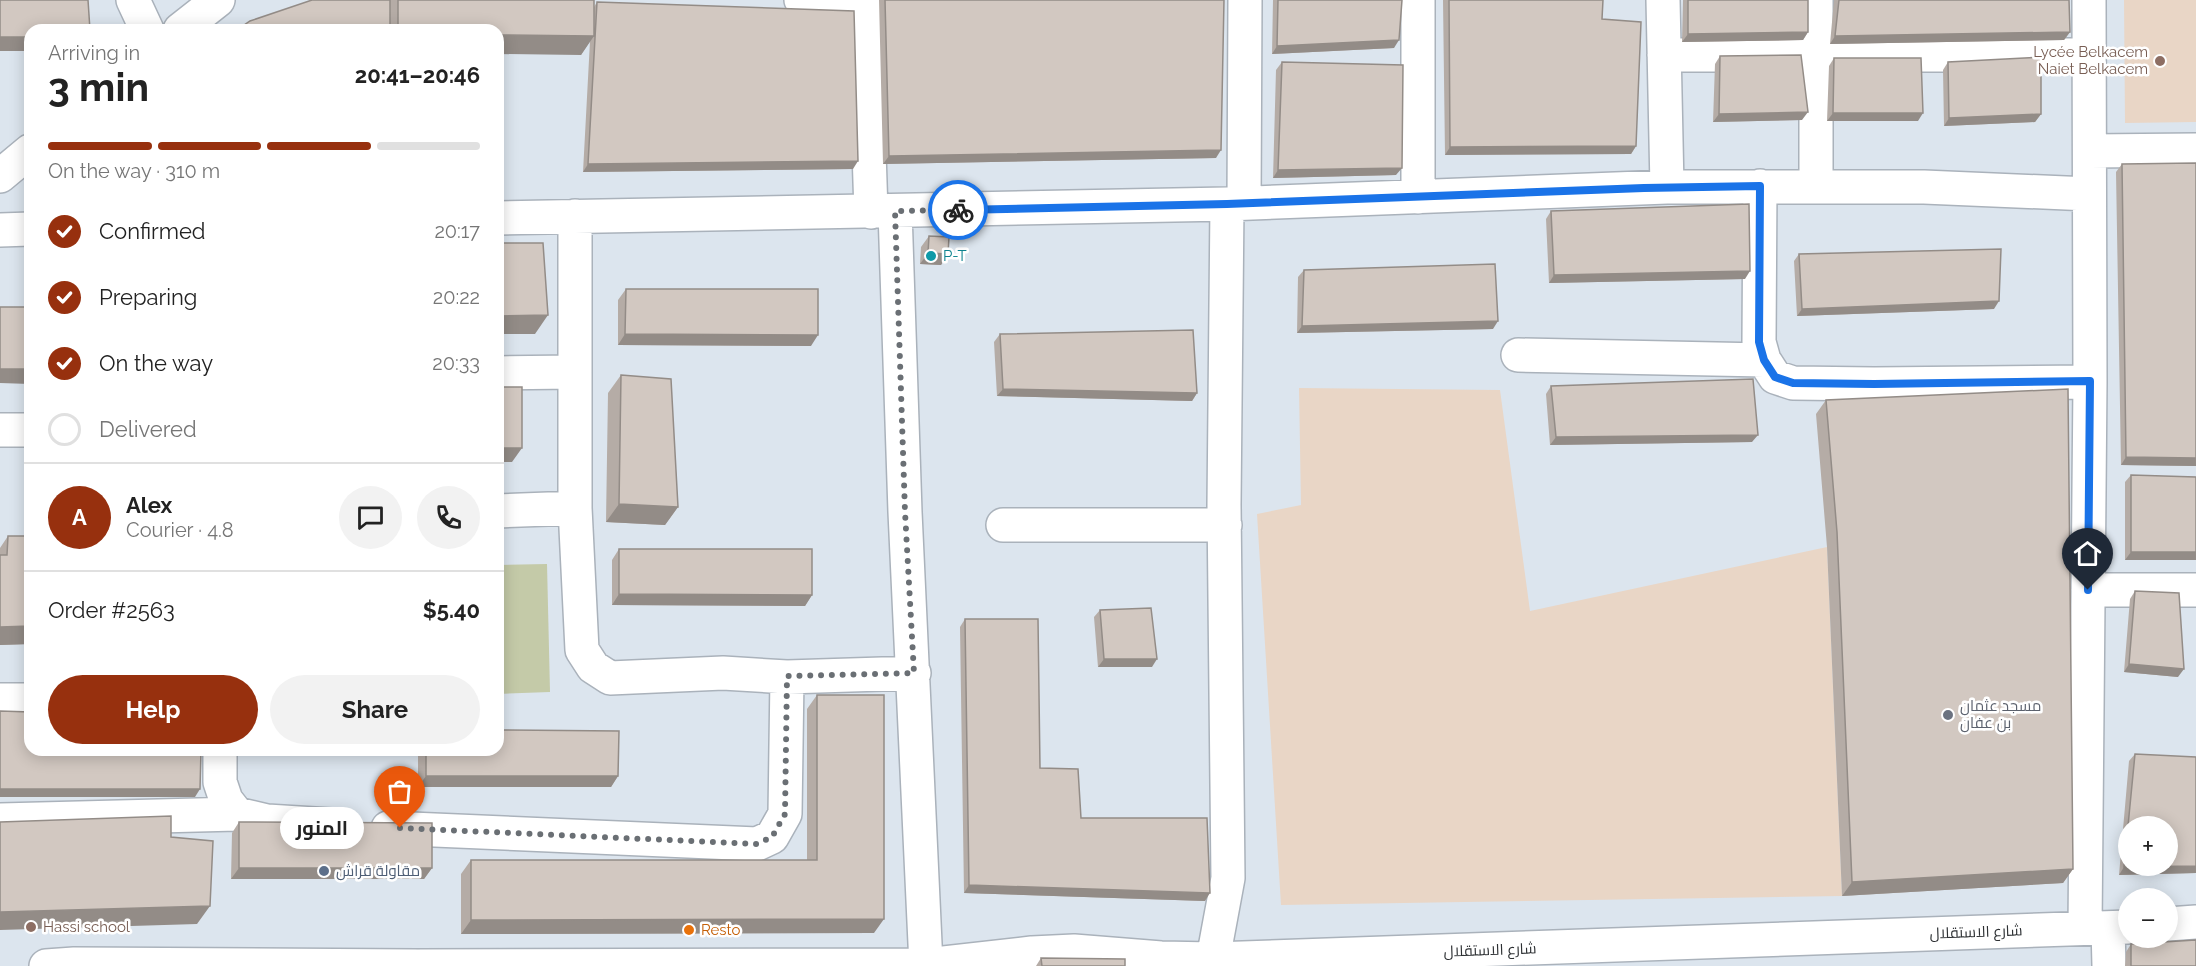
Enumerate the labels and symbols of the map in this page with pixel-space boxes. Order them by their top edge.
place label: Lycée Belkacem Naiet Belkacem [2033,43,2148,78]
marker: Lycée Belkacem Naiet Belkacem [2153,54,2167,68]
courier [928,180,988,240]
place label: P-T [943,247,967,265]
marker: P-T [924,249,938,263]
pin [2062,528,2113,590]
place label: مسجد عثمان بن عفان [1960,697,2041,733]
marker: مسجد عثمان بن عفان [1941,708,1955,722]
pin [374,766,425,828]
callout: المنور [280,807,364,849]
place label: مقاولة قراش [336,862,420,881]
marker: مقاولة قراش [317,864,331,878]
place label: Hassi school [43,918,131,936]
marker: Hassi school [24,920,38,934]
place label: Resto [701,921,740,939]
street label: شارع الاستقلال [1929,921,2023,945]
marker: Resto [682,923,696,937]
street label: شارع الاستقلال [1443,939,1537,963]

